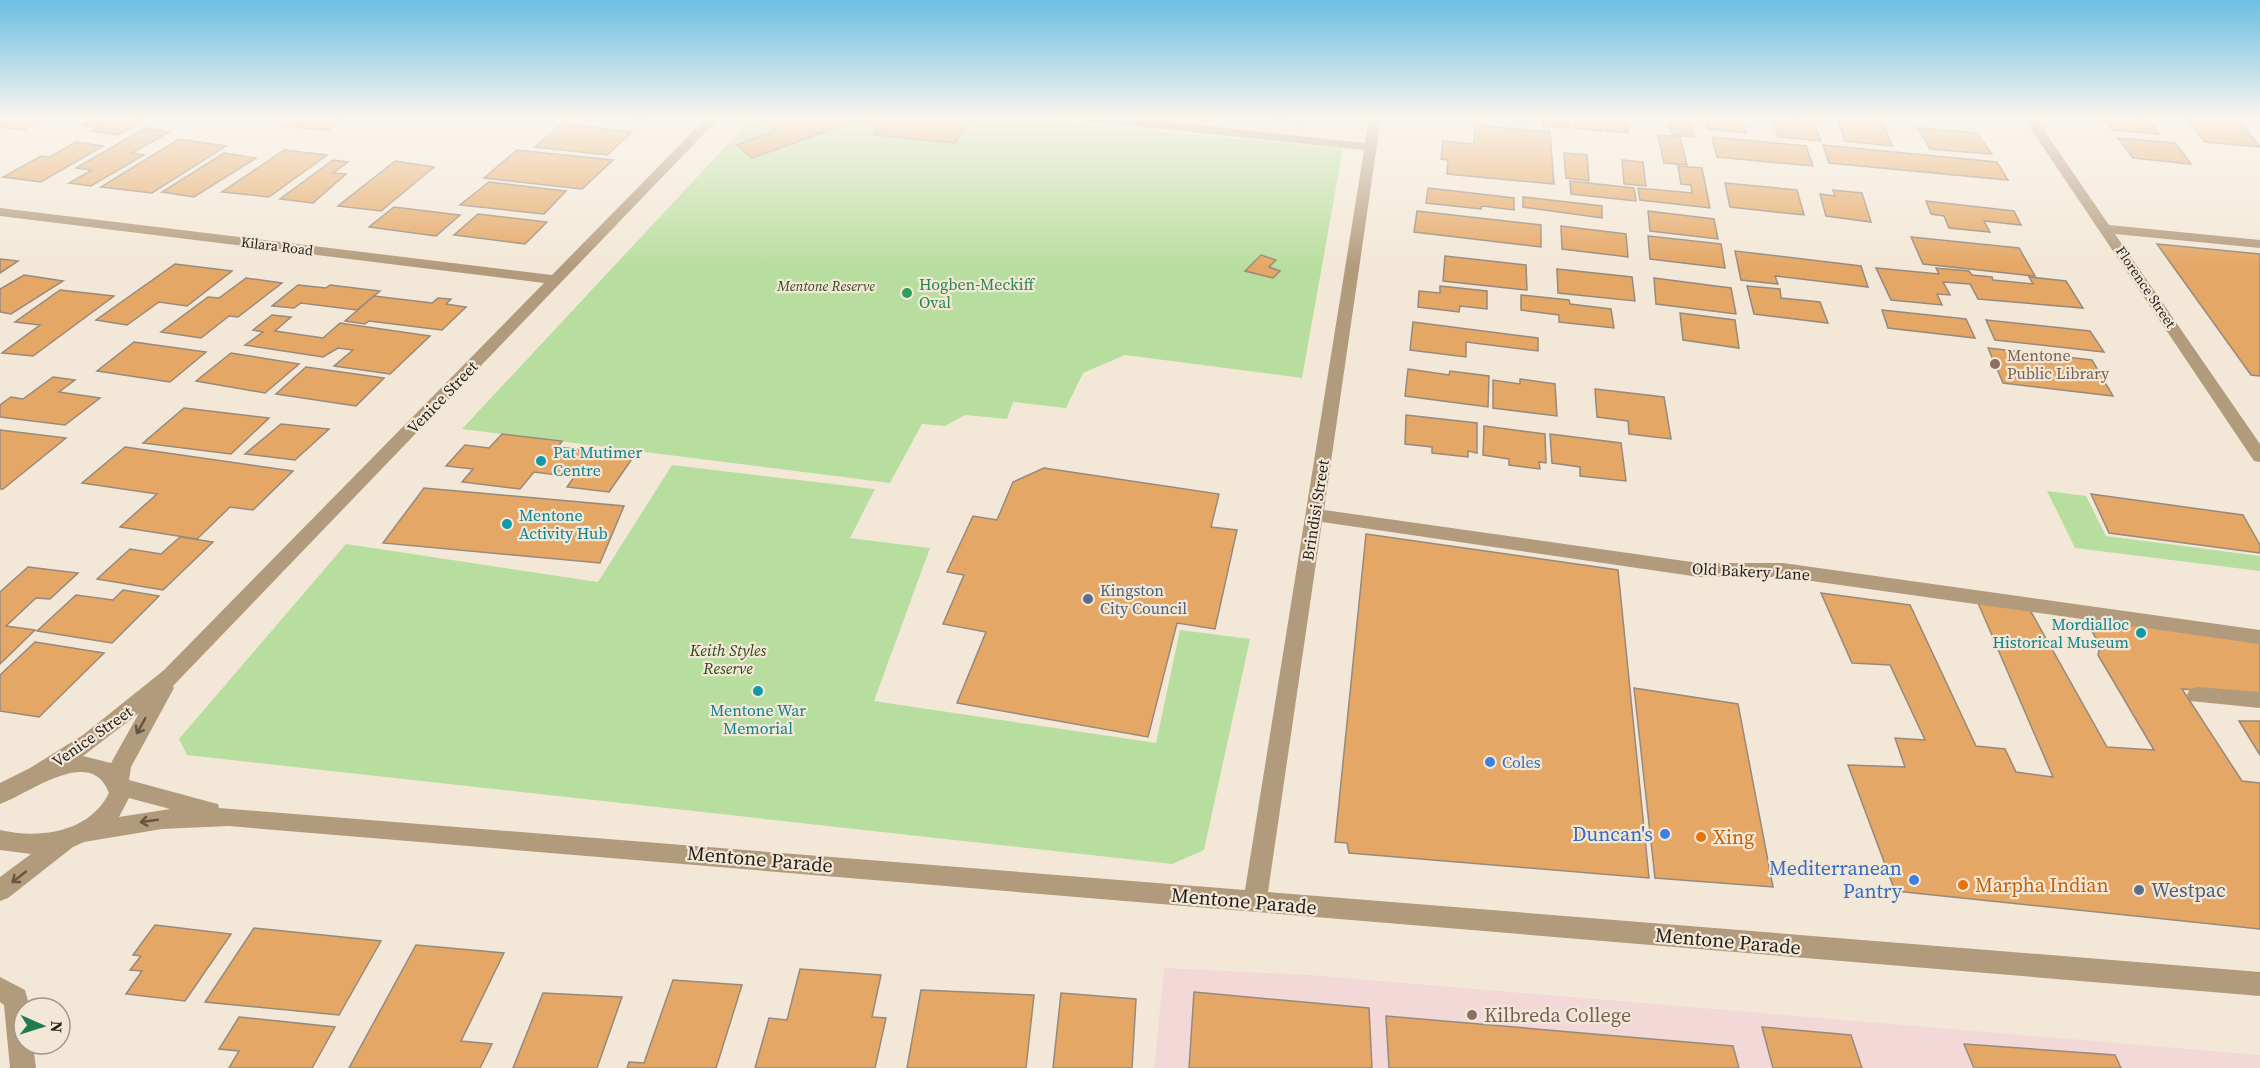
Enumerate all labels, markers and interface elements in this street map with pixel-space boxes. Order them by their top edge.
street label: Kilara Road [240,232,314,260]
street label: Florence Street [2111,242,2181,332]
place label: Hogben-Meckiff Oval [919,273,1036,313]
park label: Mentone Reserve [776,276,875,296]
marker: Hogben-Meckiff Oval [900,286,914,300]
place label: Mentone Public Library [2007,344,2110,384]
street label: Venice Street [402,355,483,438]
marker: Mentone Public Library [1988,357,2002,371]
place label: Pat Mutimer Centre [553,441,642,481]
marker: Pat Mutimer Centre [534,454,548,468]
street label: Brindisi Street [1296,457,1334,562]
place label: Mentone Activity Hub [519,504,608,544]
marker: Mentone Activity Hub [500,517,514,531]
street label: Old Bakery Lane [1692,557,1810,585]
place label: Kingston City Council [1100,579,1187,619]
marker: Kingston City Council [1081,592,1095,606]
place label: Mordialloc Historical Museum [1992,613,2129,653]
marker: Mordialloc Historical Museum [2134,626,2148,640]
park label: Keith Styles Reserve [689,639,767,679]
marker: Mentone War Memorial [751,684,765,698]
place label: Mentone War Memorial [710,699,806,739]
street label: Venice Street [47,700,137,772]
one-way arrow [135,717,147,734]
place label: Coles [1502,751,1541,773]
marker: Coles [1483,755,1497,769]
one-way arrow [139,815,159,826]
place label: Duncan's [1572,820,1653,848]
place label: Xing [1713,823,1754,851]
marker: Duncan's [1658,827,1672,841]
marker: Xing [1694,830,1708,844]
street label: Mentone Parade [686,839,834,879]
place label: Mediterranean Pantry [1769,854,1903,905]
one-way arrow [11,870,27,883]
place label: Marpha Indian [1975,871,2109,899]
marker: Mediterranean Pantry [1907,873,1921,887]
place label: Westpac [2151,876,2226,904]
marker: Marpha Indian [1956,878,1970,892]
street label: Mentone Parade [1170,881,1318,921]
marker: Westpac [2132,883,2146,897]
street label: Mentone Parade [1654,921,1802,961]
north arrow [12,996,72,1056]
place label: Kilbreda College [1484,1001,1631,1029]
marker: Kilbreda College [1465,1008,1479,1022]
text: N [46,1020,68,1034]

